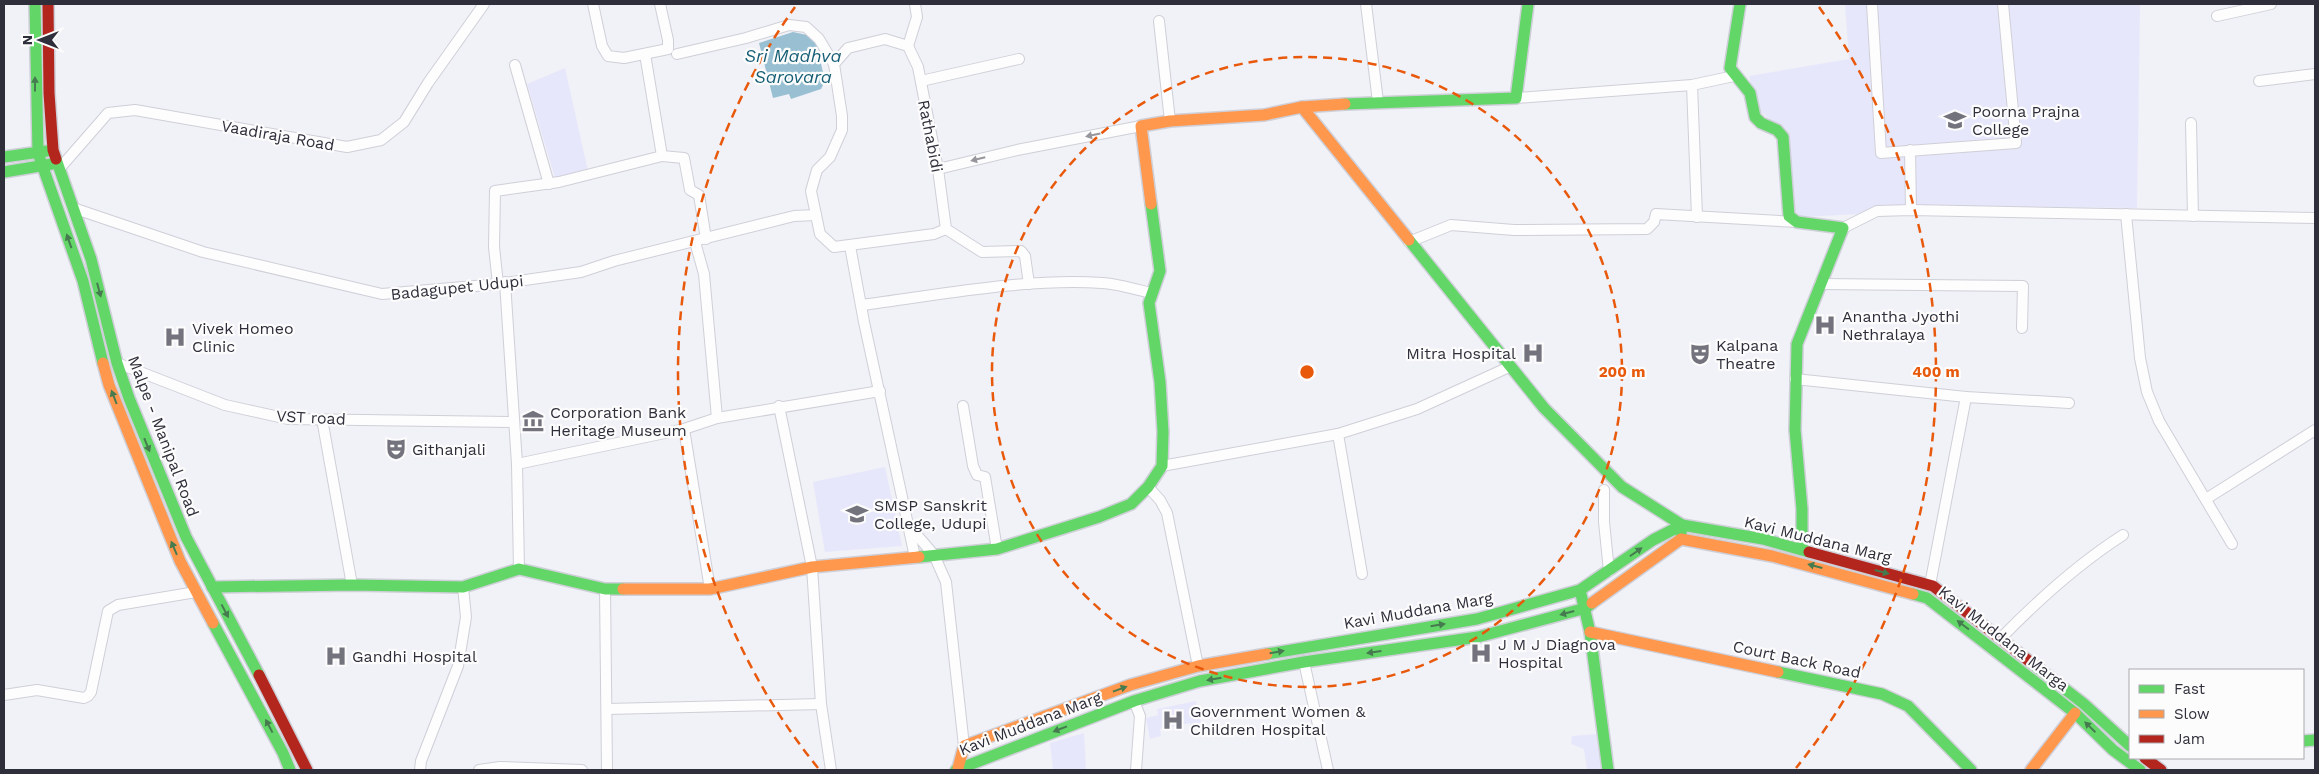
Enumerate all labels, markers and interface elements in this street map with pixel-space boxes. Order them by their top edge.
north arrow [15,15,65,65]
text: N [19,35,35,45]
water label: Sri Madhva Sarovara [745,45,841,87]
one-way arrow [31,76,39,92]
street label: Rathabidi [914,98,947,174]
place label: Poorna Prajna College [1972,102,2080,139]
school or university icon: Poorna Prajna College [1942,107,1968,133]
street label: Vaadiraja Road [220,116,336,155]
one-way arrow [1085,131,1101,139]
one-way arrow [970,155,985,163]
one-way arrow [65,234,72,249]
street label: Badagupet Udupi [390,271,524,304]
one-way arrow [95,282,103,297]
place label: Anantha Jyothi Nethralaya [1842,307,1959,344]
hospital icon: Anantha Jyothi Nethralaya [1812,312,1838,338]
place label: Vivek Homeo Clinic [192,319,294,356]
hospital icon: Vivek Homeo Clinic [162,324,188,350]
place label: Kalpana Theatre [1716,336,1778,373]
hospital icon: Mitra Hospital [1520,340,1546,366]
theatre icon: Kalpana Theatre [1687,341,1713,367]
place label: Mitra Hospital [1406,344,1516,363]
street label: Malpe - Manipal Road [124,353,203,519]
centre of rings [1298,363,1316,381]
text: 200 m [1599,363,1645,381]
text: 400 m [1912,363,1960,381]
one-way arrow [110,390,117,405]
place label: Corporation Bank Heritage Museum [550,403,687,440]
street label: VST road [276,406,346,429]
museum icon: Corporation Bank Heritage Museum [520,408,546,434]
theatre icon: Githanjali [383,436,409,462]
one-way arrow [144,438,152,452]
place label: Githanjali [412,440,486,459]
place label: SMSP Sanskrit College, Udupi [874,496,987,533]
school or university icon: SMSP Sanskrit College, Udupi [844,501,870,527]
street label: Kavi Muddana Marg [1742,512,1894,567]
one-way arrow [170,541,178,555]
one-way arrow [1629,547,1643,557]
one-way arrow [1807,562,1822,570]
one-way arrow [1875,568,1890,576]
street label: Kavi Muddana Marga [1935,582,2073,695]
street label: Kavi Muddana Marg [1342,588,1495,633]
one-way arrow [221,604,229,618]
one-way arrow [1560,609,1575,617]
one-way arrow [1957,620,1970,631]
one-way arrow [1430,621,1446,629]
place label: J M J Diagnova Hospital [1498,635,1616,672]
street label: Court Back Road [1731,637,1863,682]
hospital icon: J M J Diagnova Hospital [1468,640,1494,666]
hospital icon: Gandhi Hospital [323,643,349,669]
place label: Gandhi Hospital [352,647,477,666]
one-way arrow [1270,647,1286,655]
one-way arrow [1366,648,1382,656]
legend [2129,669,2304,759]
one-way arrow [1205,675,1221,683]
text: Fast [2174,680,2206,698]
one-way arrow [1112,685,1127,692]
street label: Kavi Muddana Marg [956,687,1104,759]
place label: Government Women & Children Hospital [1190,702,1366,739]
text: Slow [2174,705,2210,723]
hospital icon: Government Women & Children Hospital [1160,707,1186,733]
one-way arrow [264,720,273,733]
one-way arrow [2084,721,2096,733]
one-way arrow [1052,726,1067,734]
text: Jam [2174,730,2205,748]

